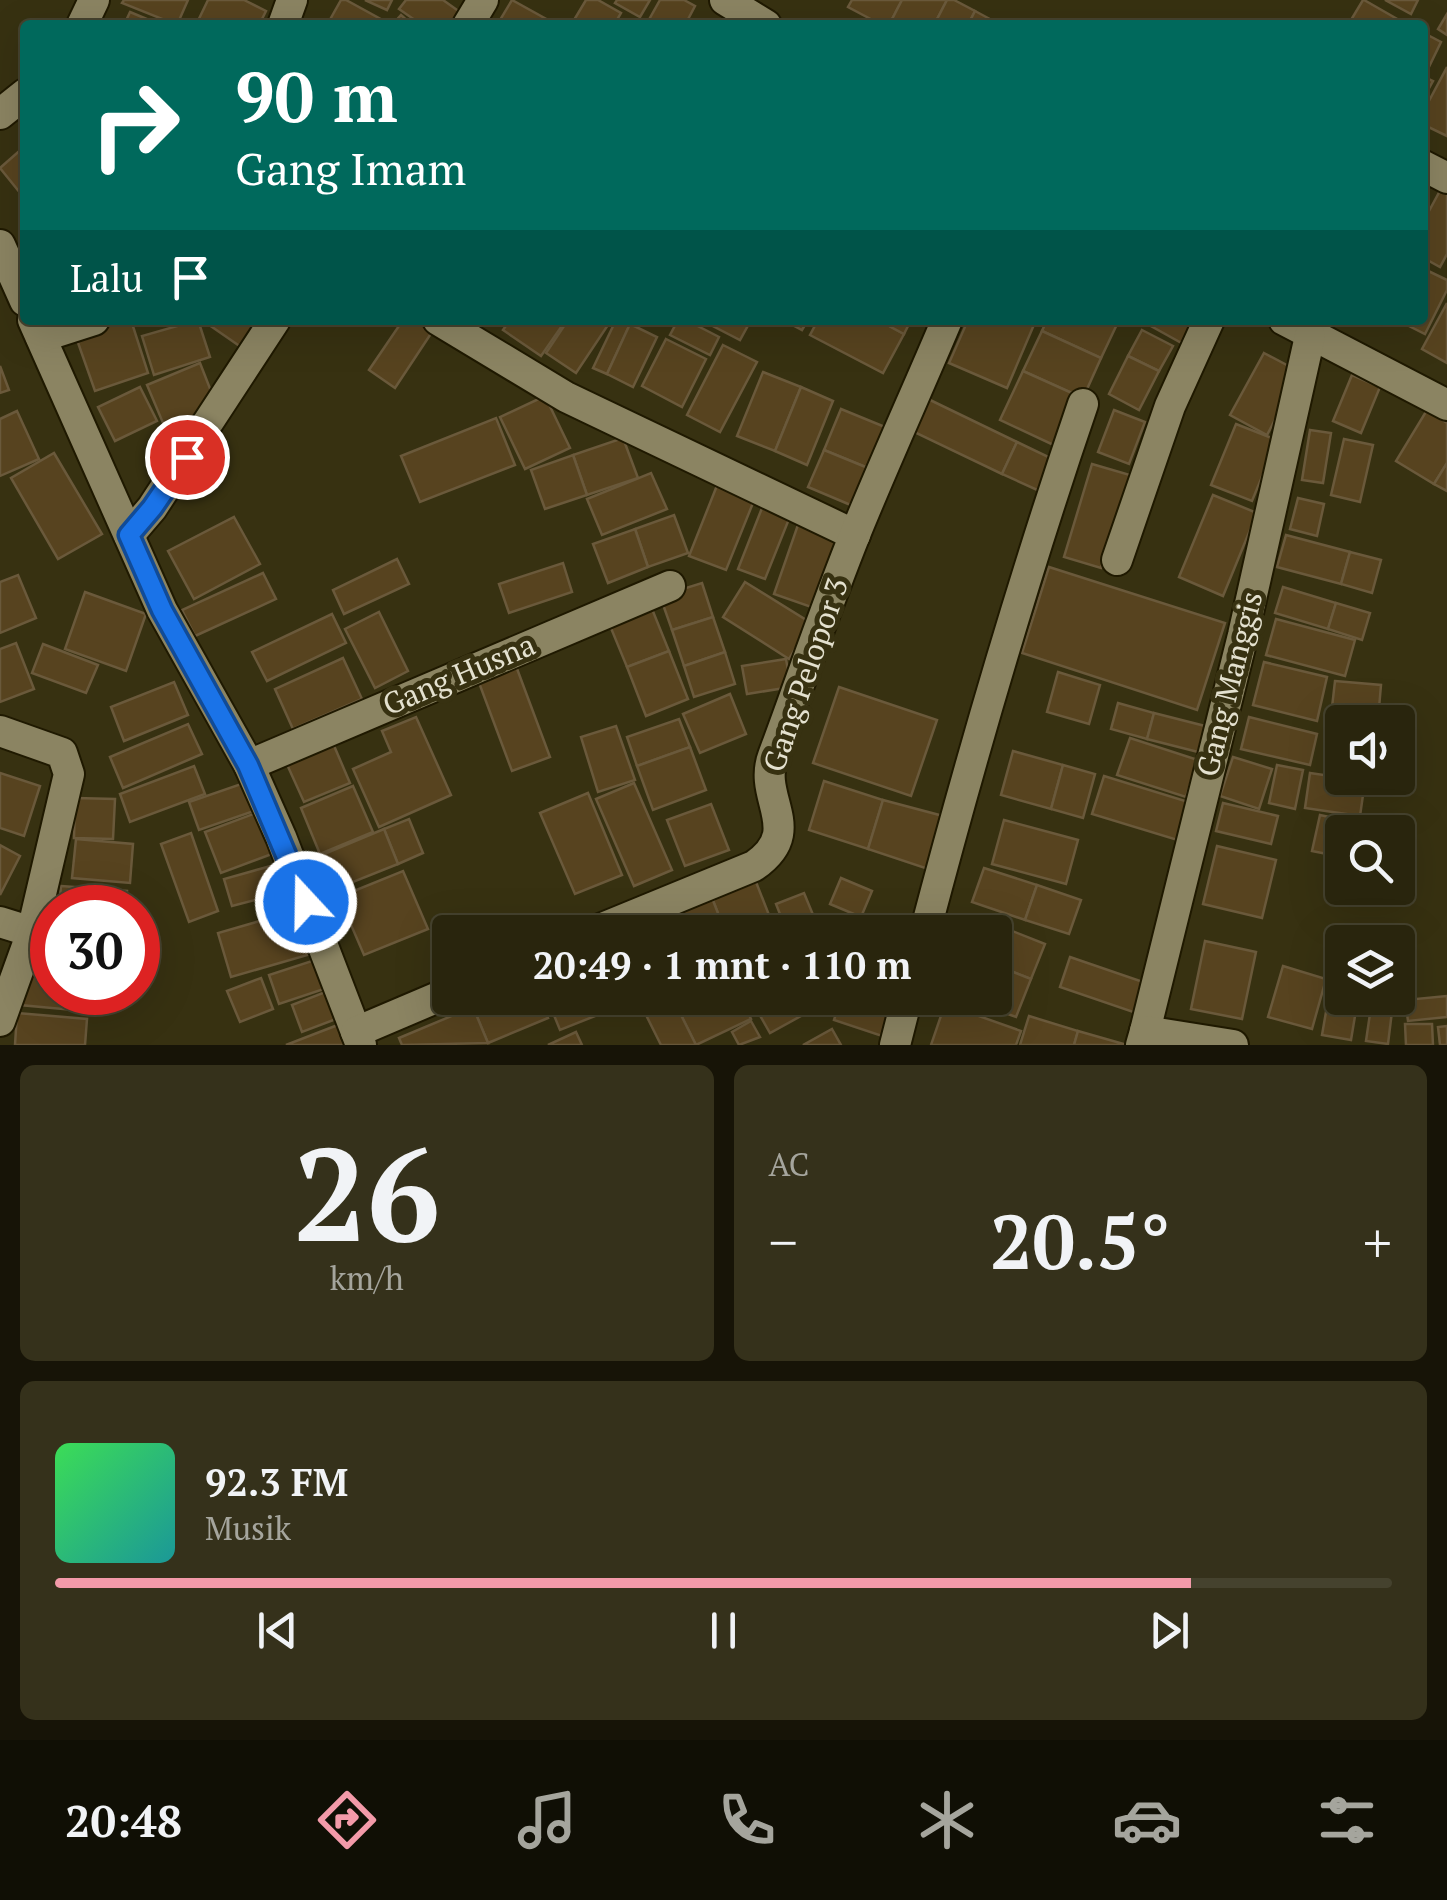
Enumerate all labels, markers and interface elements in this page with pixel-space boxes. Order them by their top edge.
text: 90 m [235,49,398,142]
icon: right [70,60,200,190]
text: Gang Imam [235,138,466,198]
icon: arrive [163,250,218,305]
text: Lalu [70,253,143,303]
pin [145,415,230,500]
icon: arrive [160,430,215,485]
street label: Gang Pelopor 3 [753,572,857,777]
street label: Gang Manggis [1187,587,1271,780]
street label: Gang Husna [376,624,541,724]
map controls [1325,705,1415,1015]
button: sound [1325,705,1415,795]
button: search [1325,815,1415,905]
position arrow [254,850,358,954]
speed limit sign: 30 [30,885,160,1015]
button: layers [1325,925,1415,1015]
text: 20:49 · 1 mnt · 110 m [533,940,911,990]
text: 26 [293,1106,440,1278]
text: AC [769,1143,809,1185]
text: 20.5° [990,1191,1170,1290]
text: − [769,1205,798,1278]
text: + [1363,1205,1392,1278]
text: km/h [330,1257,404,1299]
text: 92.3 FM [205,1457,348,1507]
text: Musik [205,1507,291,1549]
icon: previous [250,1603,305,1658]
icon: pause [696,1603,751,1658]
icon: next [1142,1603,1197,1658]
icon: directions [312,1785,382,1855]
icon: music [512,1785,582,1855]
icon: phone [712,1785,782,1855]
icon: climate [912,1785,982,1855]
icon: car [1112,1785,1182,1855]
icon: filters [1312,1785,1382,1855]
text: 20:48 [65,1790,182,1850]

